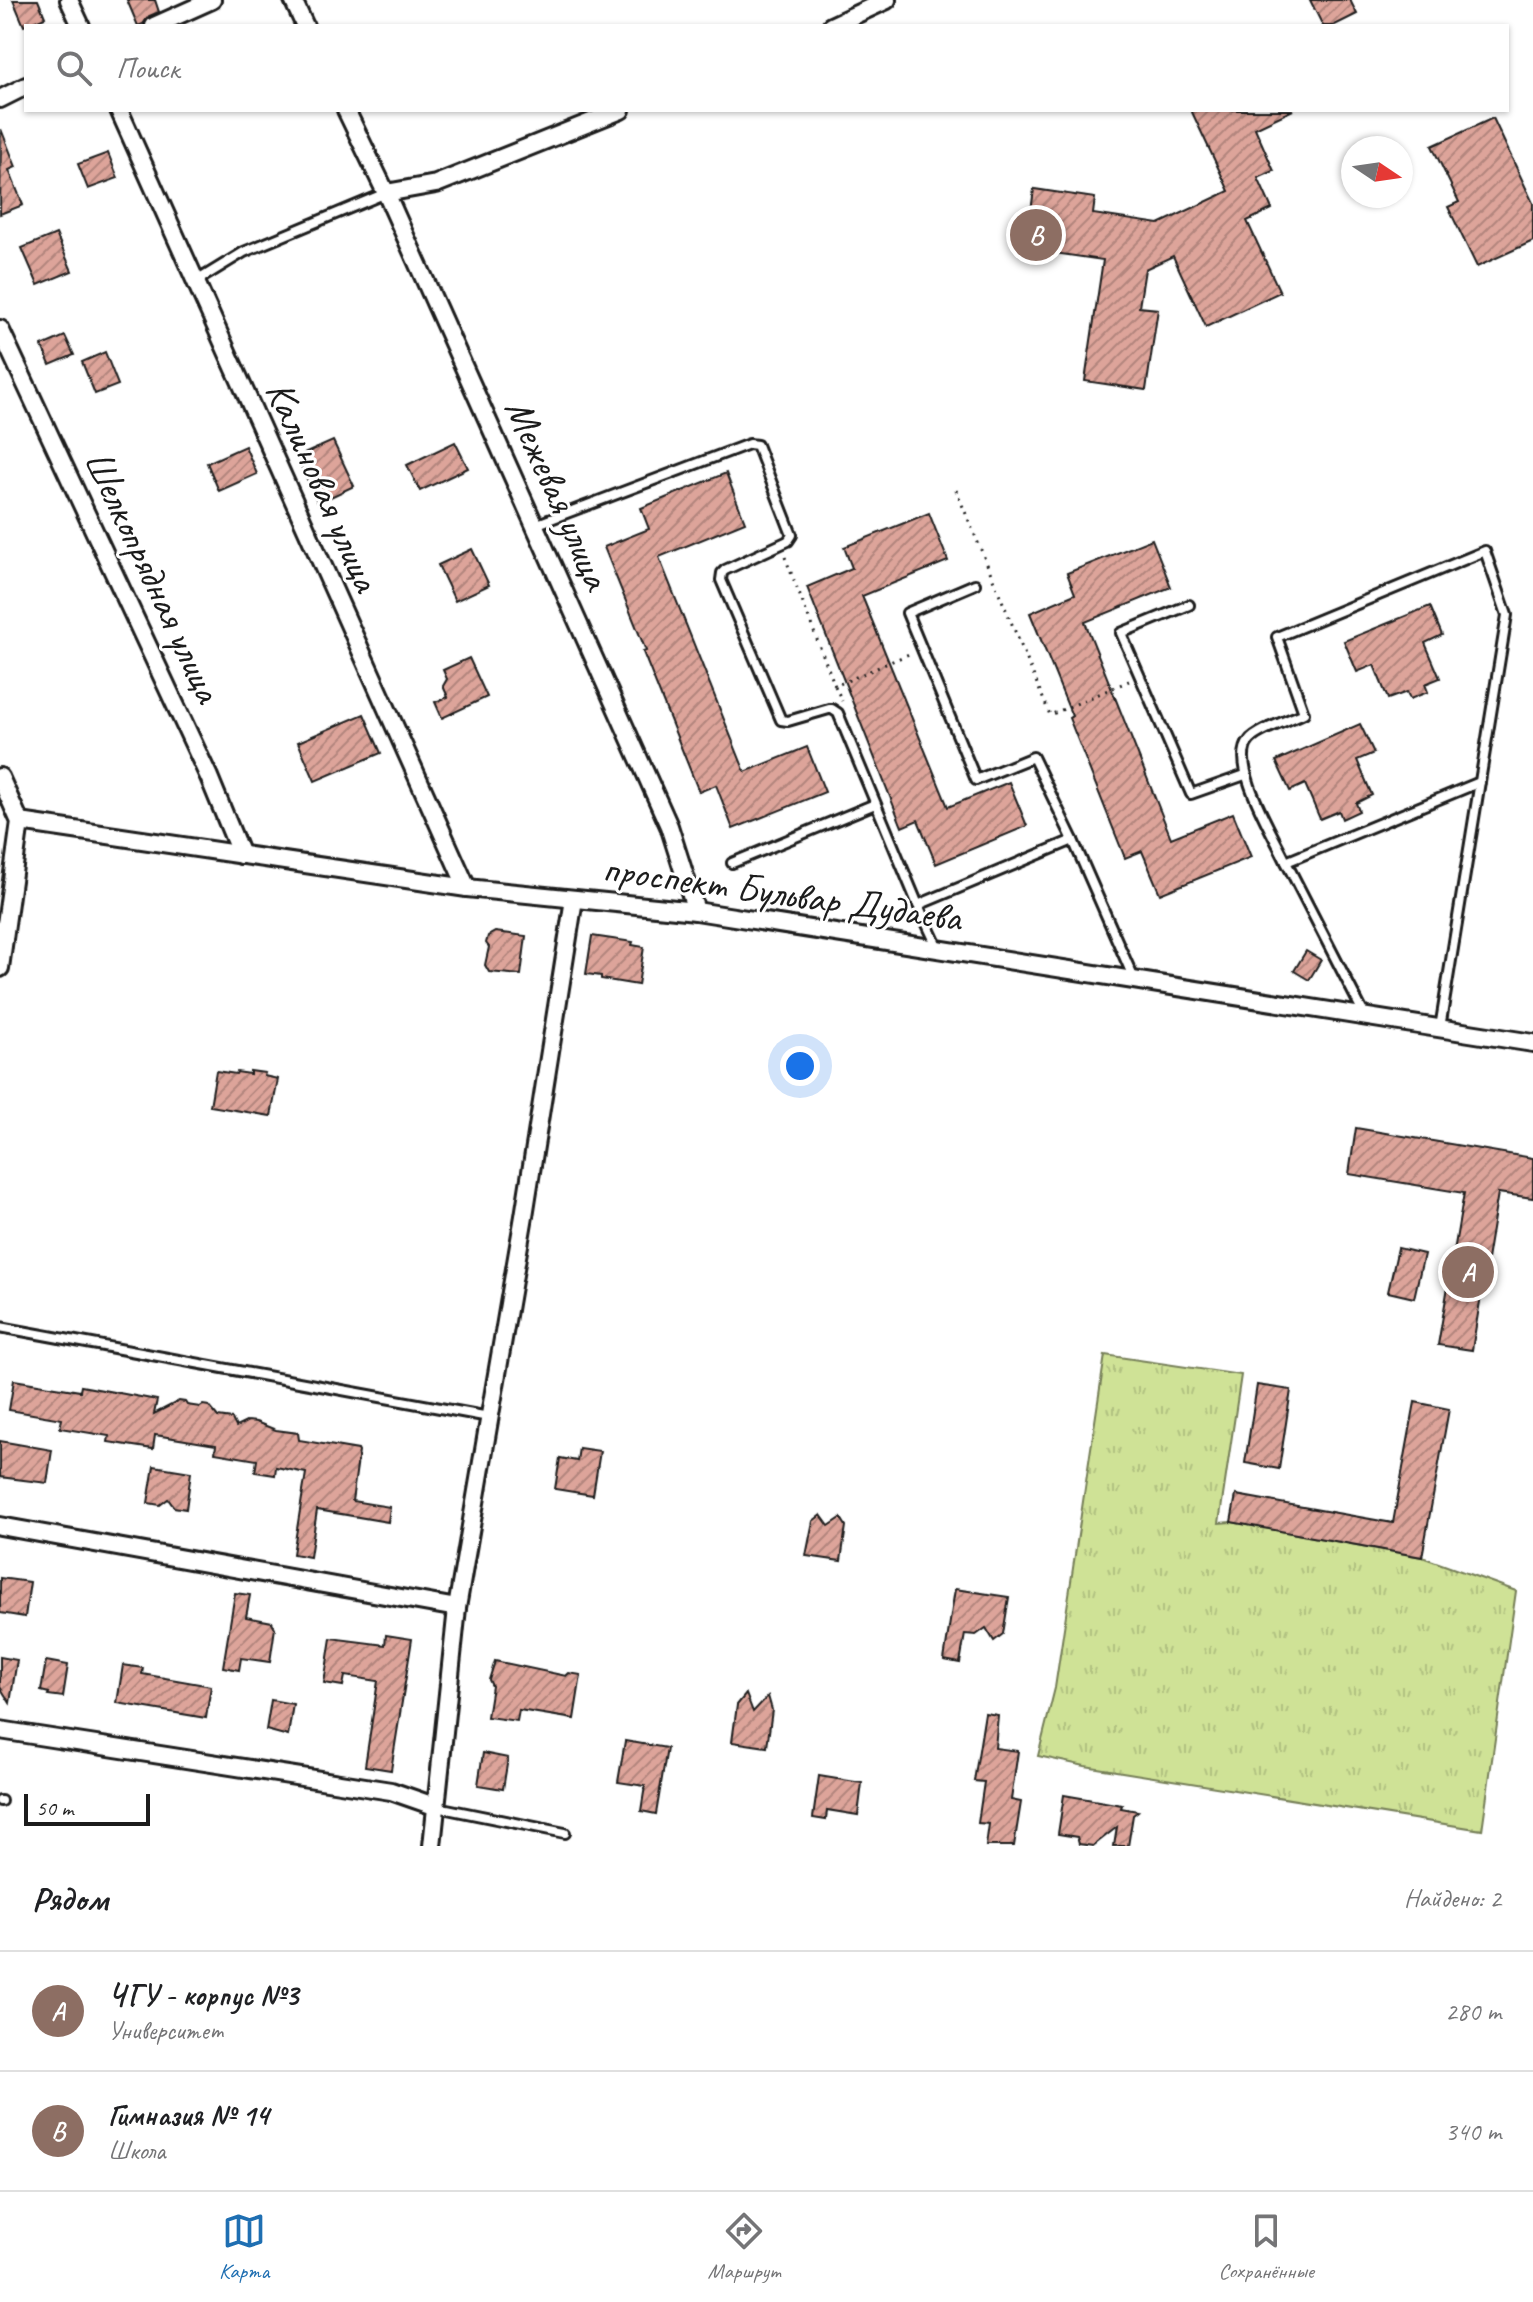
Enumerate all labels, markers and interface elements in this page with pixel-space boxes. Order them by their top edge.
search box [24,24,1509,112]
icon: search [52,46,96,90]
text: Поиск [116,49,179,87]
north arrow [1341,136,1413,208]
pin: B [1010,205,1062,265]
street label: Калиновая улица [254,373,393,602]
street label: Межевая улица [494,391,623,599]
street label: Шелкопрядная улица [73,442,234,712]
street label: проспект Бульвар Дудаева [600,843,967,943]
your location [780,1046,820,1086]
pin: A [1442,1242,1494,1302]
scale bar [24,1790,150,1826]
text: 50 m [36,1794,73,1822]
text: Рядом [32,1877,108,1920]
text: Найдено: 2 [1404,1882,1501,1915]
text: ЧГУ - корпус №3 [108,1976,298,2014]
text: A [51,1995,65,2028]
text: 280 m [1445,1995,1501,2028]
text: Университет [108,2014,223,2047]
text: Гимназия № 14 [108,2096,269,2134]
text: B [51,2115,65,2148]
text: 340 m [1445,2115,1501,2148]
text: Школа [108,2134,165,2167]
tab: Карта [219,2209,269,2285]
tab: Маршрут [708,2209,780,2285]
tab: Сохранённые [1218,2209,1314,2285]

